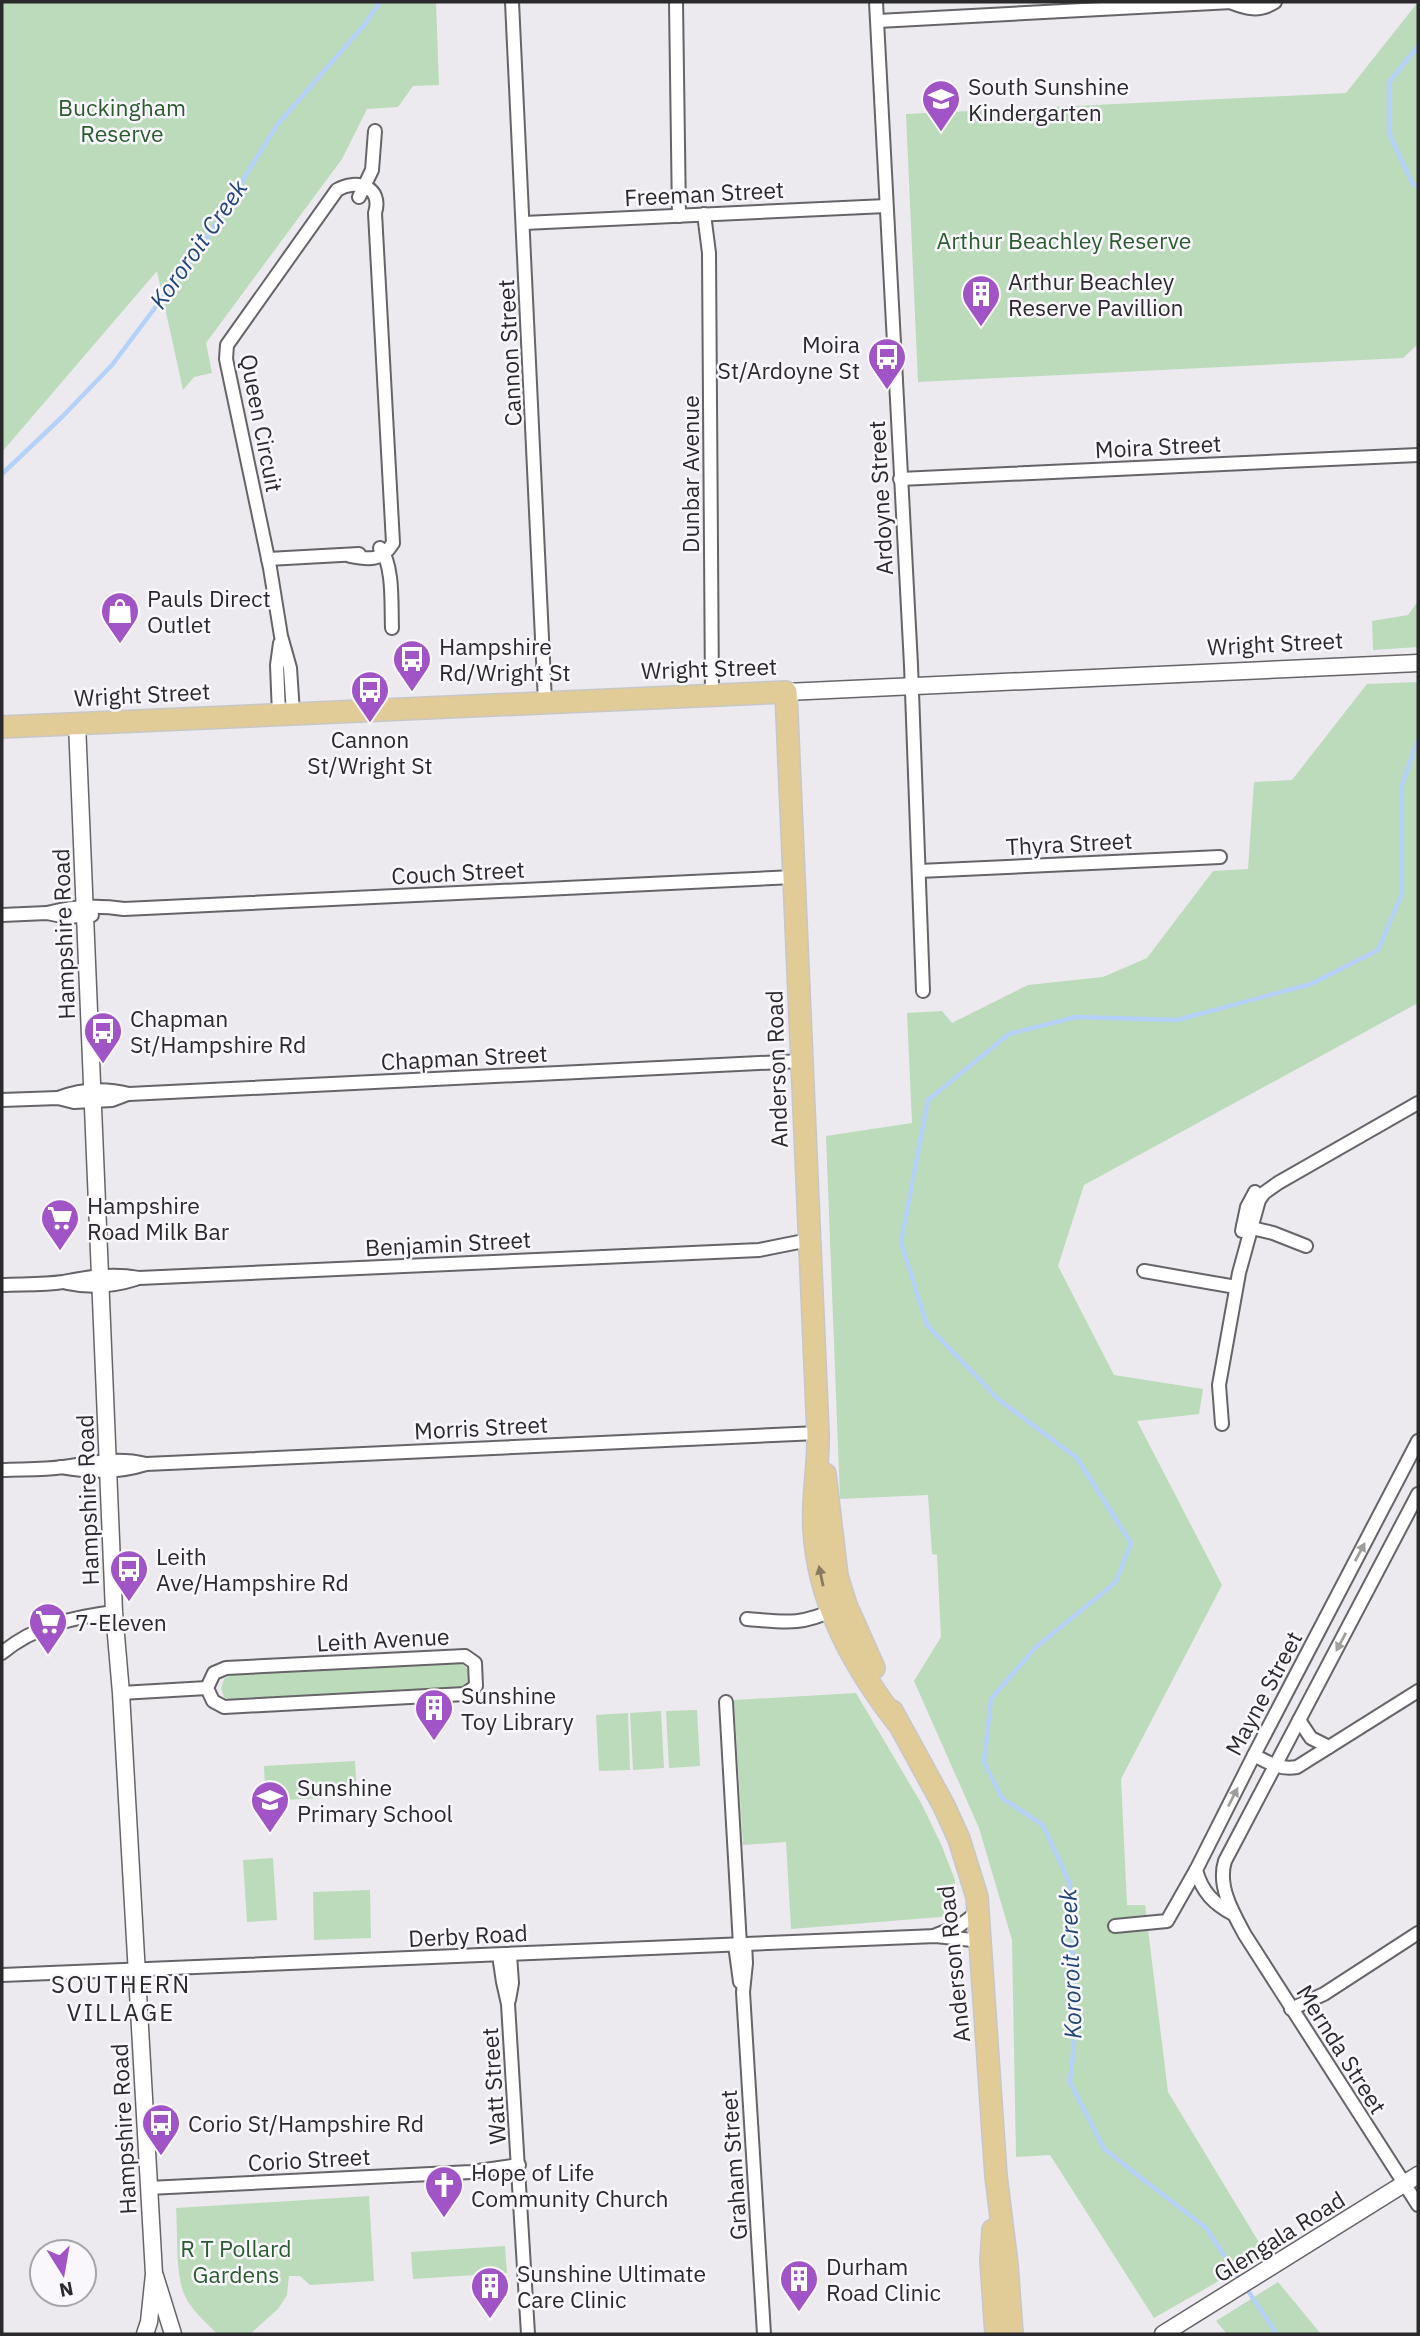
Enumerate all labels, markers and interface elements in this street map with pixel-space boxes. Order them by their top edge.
place label: South Sunshine Kindergarten [968,71,1129,127]
school or university icon: South Sunshine Kindergarten [920,78,962,133]
park label: Buckingham Reserve [58,92,186,148]
water label: Kororoit Creek [142,173,255,315]
street label: Freeman Street [623,174,785,212]
park label: Arthur Beachley Reserve [937,225,1191,255]
place label: Arthur Beachley Reserve Pavillion [1008,266,1184,322]
building icon: Arthur Beachley Reserve Pavillion [960,273,1002,328]
street label: Cannon Street [490,279,528,427]
place label: Moira St/Ardoyne St [718,329,860,385]
bus stop icon: Moira St/Ardoyne St [866,336,908,391]
street label: Queen Circuit [234,351,290,495]
street label: Dunbar Avenue [675,395,705,553]
street label: Ardoyne Street [861,420,899,576]
street label: Moira Street [1094,428,1222,464]
place label: Pauls Direct Outlet [147,583,271,639]
shop icon: Pauls Direct Outlet [99,590,141,645]
street label: Wright Street [1206,624,1344,662]
place label: Hampshire Rd/Wright St [439,631,571,687]
bus stop icon: Hampshire Rd/Wright St [391,638,433,693]
street label: Wright Street [640,651,778,685]
bus stop icon: Cannon St/Wright St [349,669,391,724]
street label: Wright Street [73,675,211,713]
place label: Cannon St/Wright St [307,724,433,780]
street label: Thyra Street [1005,825,1133,861]
street label: Hampshire Road [45,848,81,1020]
street label: Couch Street [391,854,525,890]
street label: Anderson Road [758,990,794,1148]
place label: Chapman St/Hampshire Rd [130,1003,306,1059]
bus stop icon: Chapman St/Hampshire Rd [82,1010,124,1065]
street label: Chapman Street [380,1038,548,1076]
place label: Hampshire Road Milk Bar [87,1190,230,1246]
supermarket icon: Hampshire Road Milk Bar [39,1197,81,1252]
street label: Benjamin Street [364,1224,532,1262]
street label: Morris Street [413,1409,549,1445]
street label: Hampshire Road [69,1414,105,1586]
place label: Leith Ave/Hampshire Rd [156,1541,349,1597]
one-way arrow [1355,1542,1366,1562]
bus stop icon: Leith Ave/Hampshire Rd [108,1548,150,1603]
one-way arrow [815,1565,826,1587]
supermarket icon: 7-Eleven [27,1601,69,1656]
place label: 7-Eleven [75,1607,167,1637]
street label: Leith Avenue [316,1621,450,1657]
street label: Mayne Street [1218,1626,1308,1760]
one-way arrow [1335,1632,1347,1651]
place label: Sunshine Toy Library [461,1680,574,1736]
building icon: Sunshine Toy Library [413,1687,455,1742]
place label: Sunshine Primary School [297,1772,453,1828]
school or university icon: Sunshine Primary School [249,1779,291,1834]
one-way arrow [1227,1787,1238,1807]
street label: Anderson Road [930,1884,976,2044]
water label: Kororoit Creek [1051,1888,1089,2040]
street label: Derby Road [408,1917,528,1953]
district label: SOUTHERN VILLAGE [51,1968,191,2028]
street label: Mernda Street [1290,1979,1394,2119]
street label: Watt Street [474,2027,512,2145]
street label: Hampshire Road [104,2043,142,2215]
street label: Graham Street [713,2089,753,2241]
bus stop icon: Corio St/Hampshire Rd [140,2102,182,2157]
place label: Corio St/Hampshire Rd [188,2108,424,2138]
street label: Corio Street [247,2141,371,2177]
place label: Hope of Life Community Church [471,2157,669,2213]
church icon: Hope of Life Community Church [423,2164,465,2219]
street label: Glengala Road [1208,2184,1350,2288]
park label: R T Pollard Gardens [180,2233,292,2289]
north arrow [28,2238,98,2308]
place label: Durham Road Clinic [826,2251,941,2307]
place label: Sunshine Ultimate Care Clinic [517,2258,706,2314]
building icon: Durham Road Clinic [778,2258,820,2313]
building icon: Sunshine Ultimate Care Clinic [469,2265,511,2320]
text: N [57,2277,75,2303]

